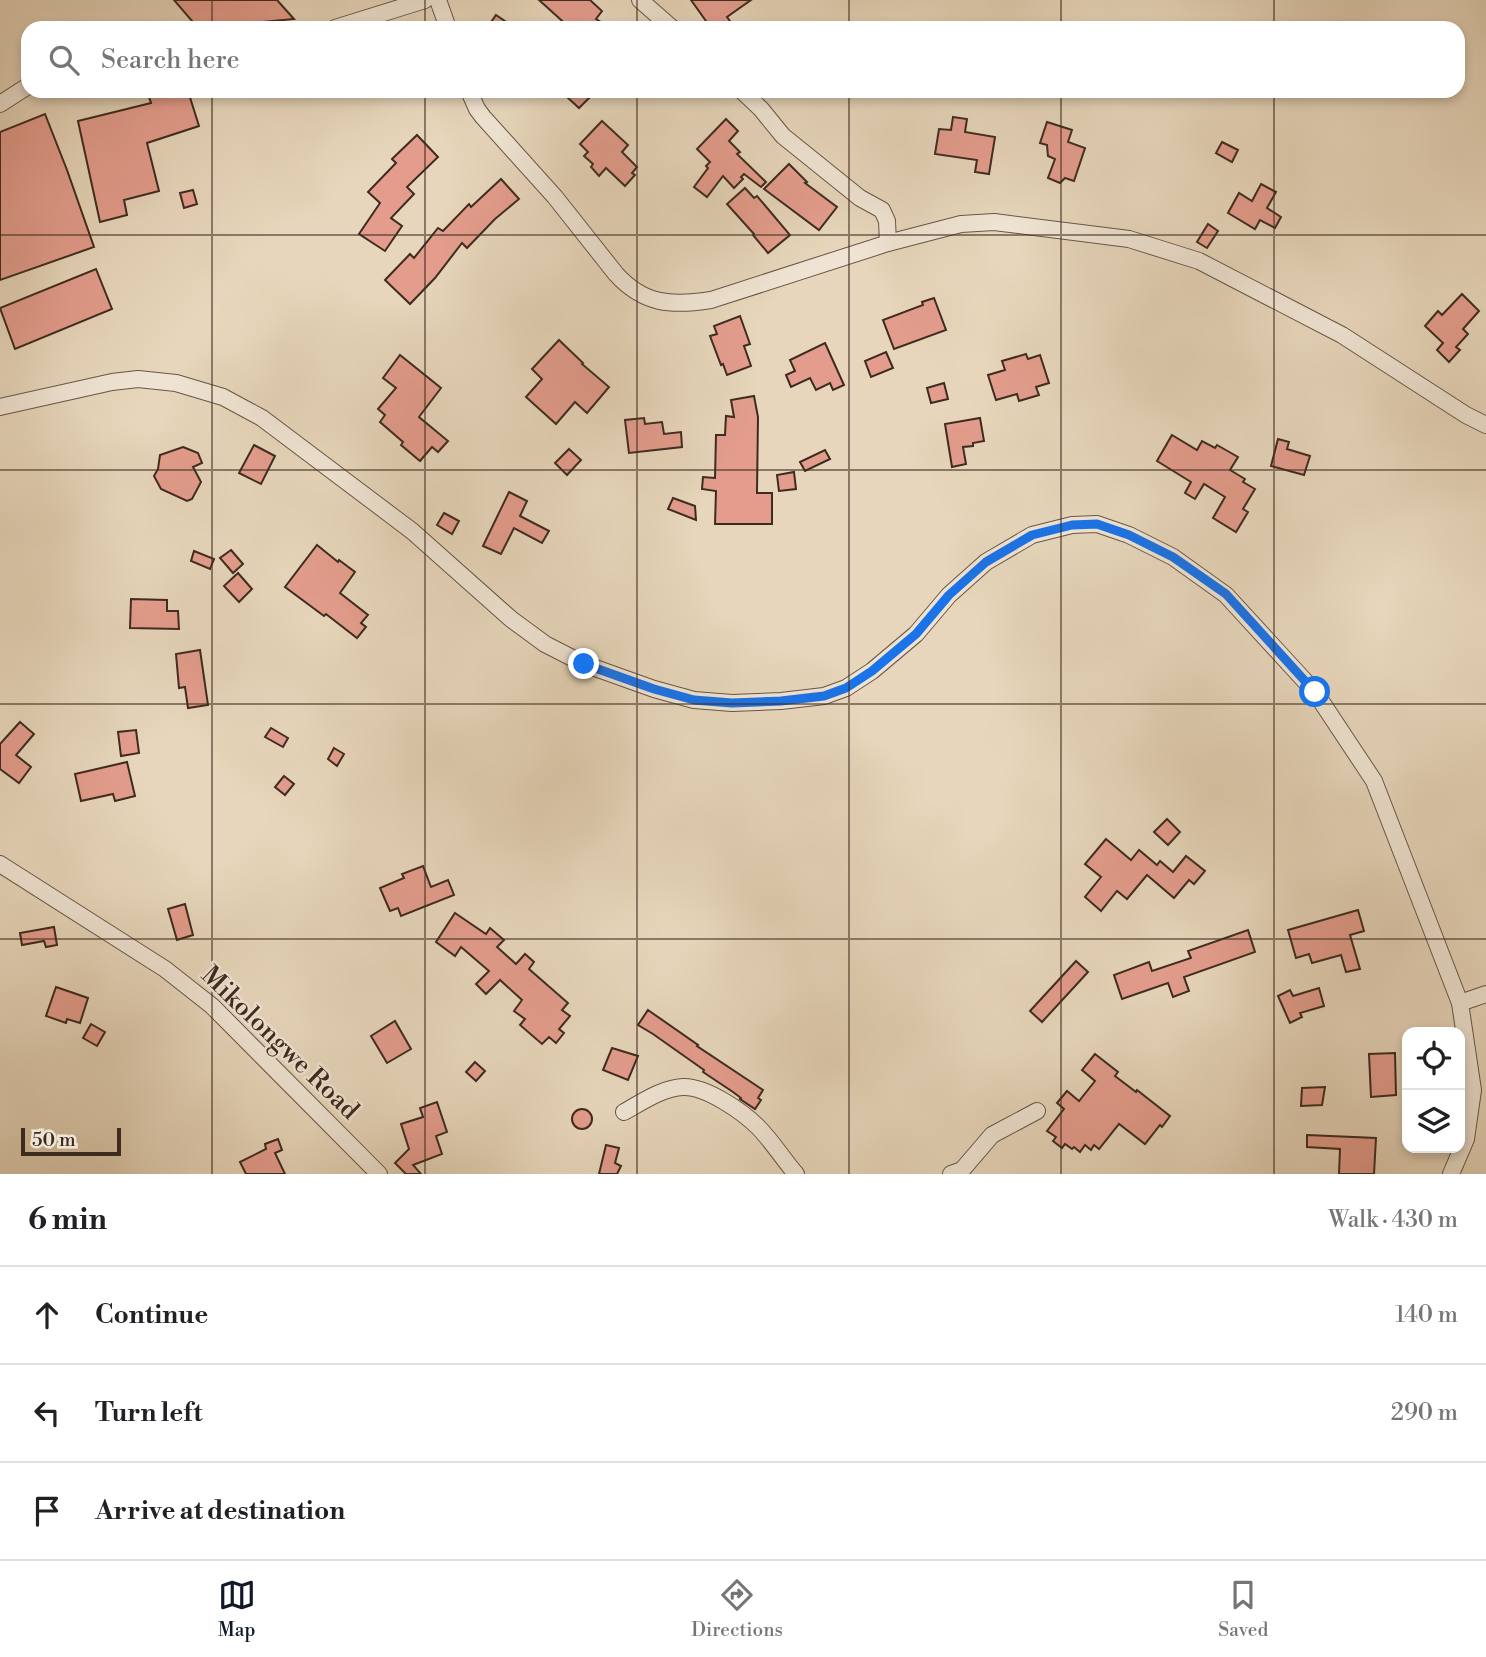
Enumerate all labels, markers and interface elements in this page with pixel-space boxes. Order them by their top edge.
search box [21,21,1465,98]
icon: search [45,41,83,79]
text: Search here [101,44,240,76]
route end [568,648,599,679]
route start [1299,676,1330,707]
street label: Mikolongwe Road [194,960,366,1127]
map controls [1402,1027,1465,1153]
button: locate [1402,1027,1465,1090]
button: layers [1402,1090,1465,1153]
scale bar [21,1125,121,1157]
text: 50 m [32,1128,76,1152]
text: 6 min [28,1201,107,1239]
text: Walk · 430 m [1328,1206,1458,1234]
icon: ahead [28,1296,66,1334]
text: Continue [95,1299,208,1331]
text: 140 m [1395,1301,1458,1329]
icon: left [28,1394,66,1432]
text: Turn left [95,1397,203,1429]
text: 290 m [1391,1399,1458,1427]
icon: arrive [28,1492,66,1530]
text: Arrive at destination [95,1495,345,1527]
tab: Map [218,1576,256,1642]
tab: Directions [691,1576,783,1642]
tab: Saved [1218,1576,1268,1642]

